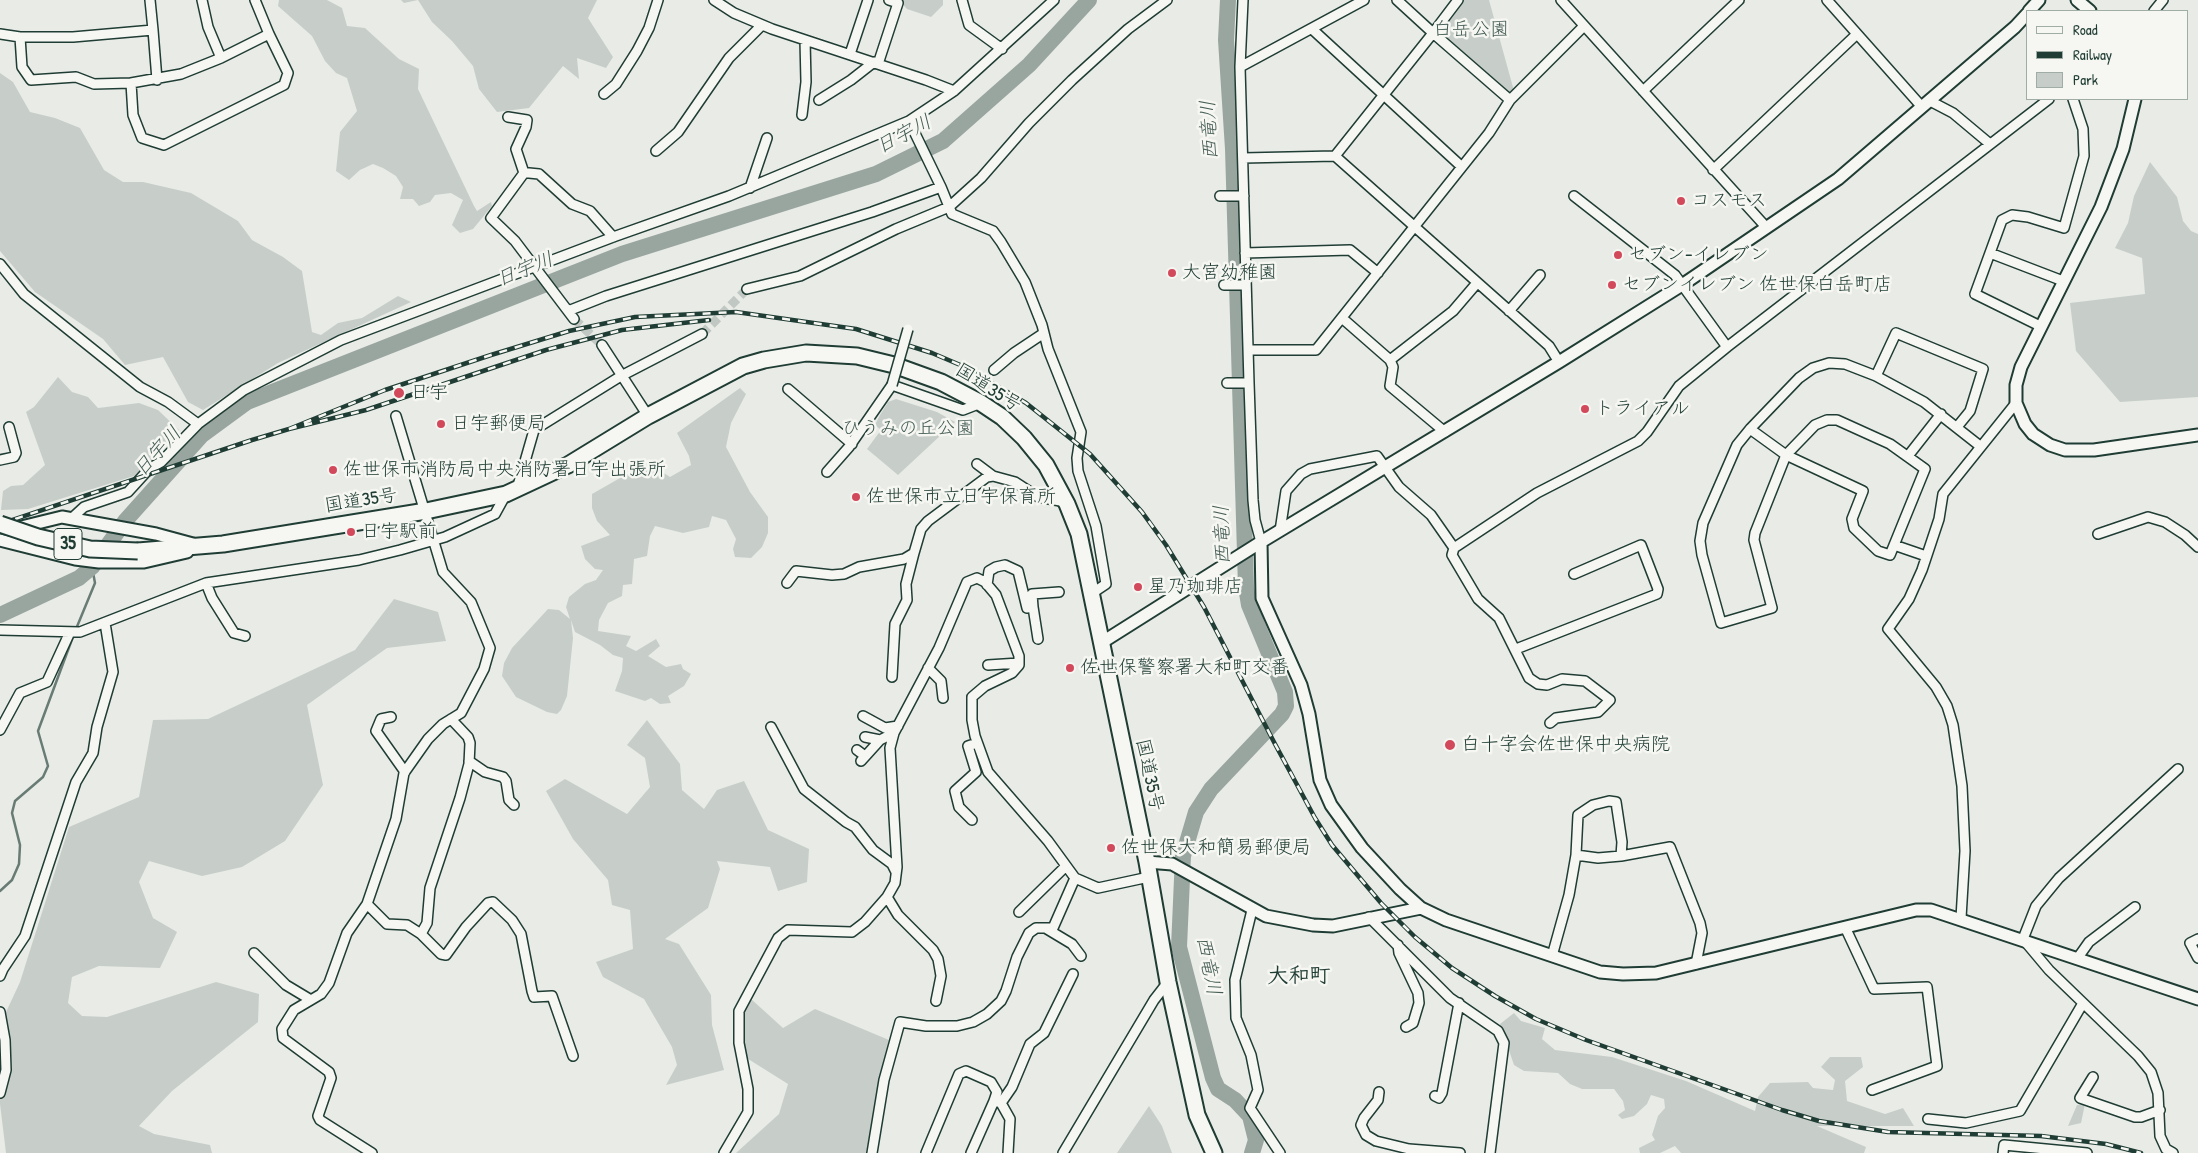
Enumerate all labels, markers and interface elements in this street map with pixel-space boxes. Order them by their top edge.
legend [2026,10,2188,100]
park label: 白岳公園 [1433,19,1509,41]
text: Road [2073,19,2098,40]
text: Railway [2073,44,2112,65]
text: Park [2073,69,2098,90]
water label: 西竜川 [1196,99,1224,161]
water label: 日宇川 [872,110,936,160]
place label: コスモス [1691,190,1767,212]
marker: コスモス [1675,195,1687,207]
place label: セブン-イレブン [1628,244,1769,266]
water label: 日宇川 [493,248,557,292]
marker: セブン-イレブン [1612,249,1624,261]
place label: 大宮幼稚園 [1182,262,1277,284]
marker: 大宮幼稚園 [1166,267,1178,279]
place label: セブンイレブン 佐世保白岳町店 [1622,274,1892,296]
marker: セブンイレブン 佐世保白岳町店 [1606,279,1618,291]
street label: 国道35号 [951,359,1025,417]
place label: 日宇 [410,382,448,404]
marker: 日宇 [392,386,406,400]
place label: トライアル [1595,398,1690,420]
marker: トライアル [1579,403,1591,415]
place label: 日宇郵便局 [451,413,546,435]
marker: 日宇郵便局 [435,418,447,430]
park label: ひうみの丘公園 [842,418,974,440]
water label: 日宇川 [129,422,187,482]
place label: 佐世保市消防局中央消防署日宇出張所 [343,459,666,481]
marker: 佐世保市消防局中央消防署日宇出張所 [327,464,339,476]
street label: 国道35号 [323,484,399,518]
place label: 佐世保市立日宇保育所 [866,486,1056,508]
marker: 佐世保市立日宇保育所 [850,491,862,503]
water label: 西竜川 [1210,505,1236,565]
place label: 日宇駅前 [361,521,437,543]
marker: 日宇駅前 [345,526,357,538]
road number: 35 [54,528,82,560]
place label: 星乃珈琲店 [1148,576,1243,598]
marker: 星乃珈琲店 [1132,581,1144,593]
place label: 佐世保警察署大和町交番 [1080,657,1289,679]
marker: 佐世保警察署大和町交番 [1064,662,1076,674]
place label: 白十字会佐世保中央病院 [1461,734,1670,756]
street label: 国道35号 [1130,737,1168,813]
marker: 白十字会佐世保中央病院 [1443,738,1457,752]
place label: 佐世保大和簡易郵便局 [1121,837,1311,859]
marker: 佐世保大和簡易郵便局 [1105,842,1117,854]
water label: 西竜川 [1190,934,1226,998]
district label: 大和町 [1268,963,1330,989]

